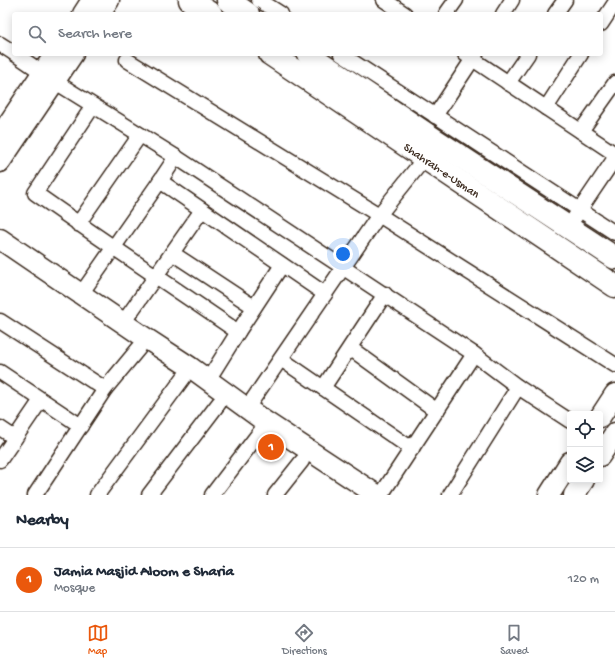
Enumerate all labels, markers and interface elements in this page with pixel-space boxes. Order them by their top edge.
search box [12,12,603,56]
icon: search [26,23,48,45]
text: Search here [58,25,132,43]
street label: Shahrah-e-Usman [400,141,482,202]
your location [333,244,353,264]
map controls [567,411,603,483]
button: locate [567,411,603,447]
pin: 1 [258,432,284,462]
button: layers [567,447,603,483]
text: Nearby [16,511,69,531]
text: Jamia Masjid Aloom e Sharia [54,563,234,581]
text: 1 [26,572,32,587]
text: 120 m [568,572,599,587]
text: Mosque [54,581,95,596]
tab: Map [87,622,109,658]
tab: Directions [282,622,327,658]
tab: Saved [500,622,528,658]

